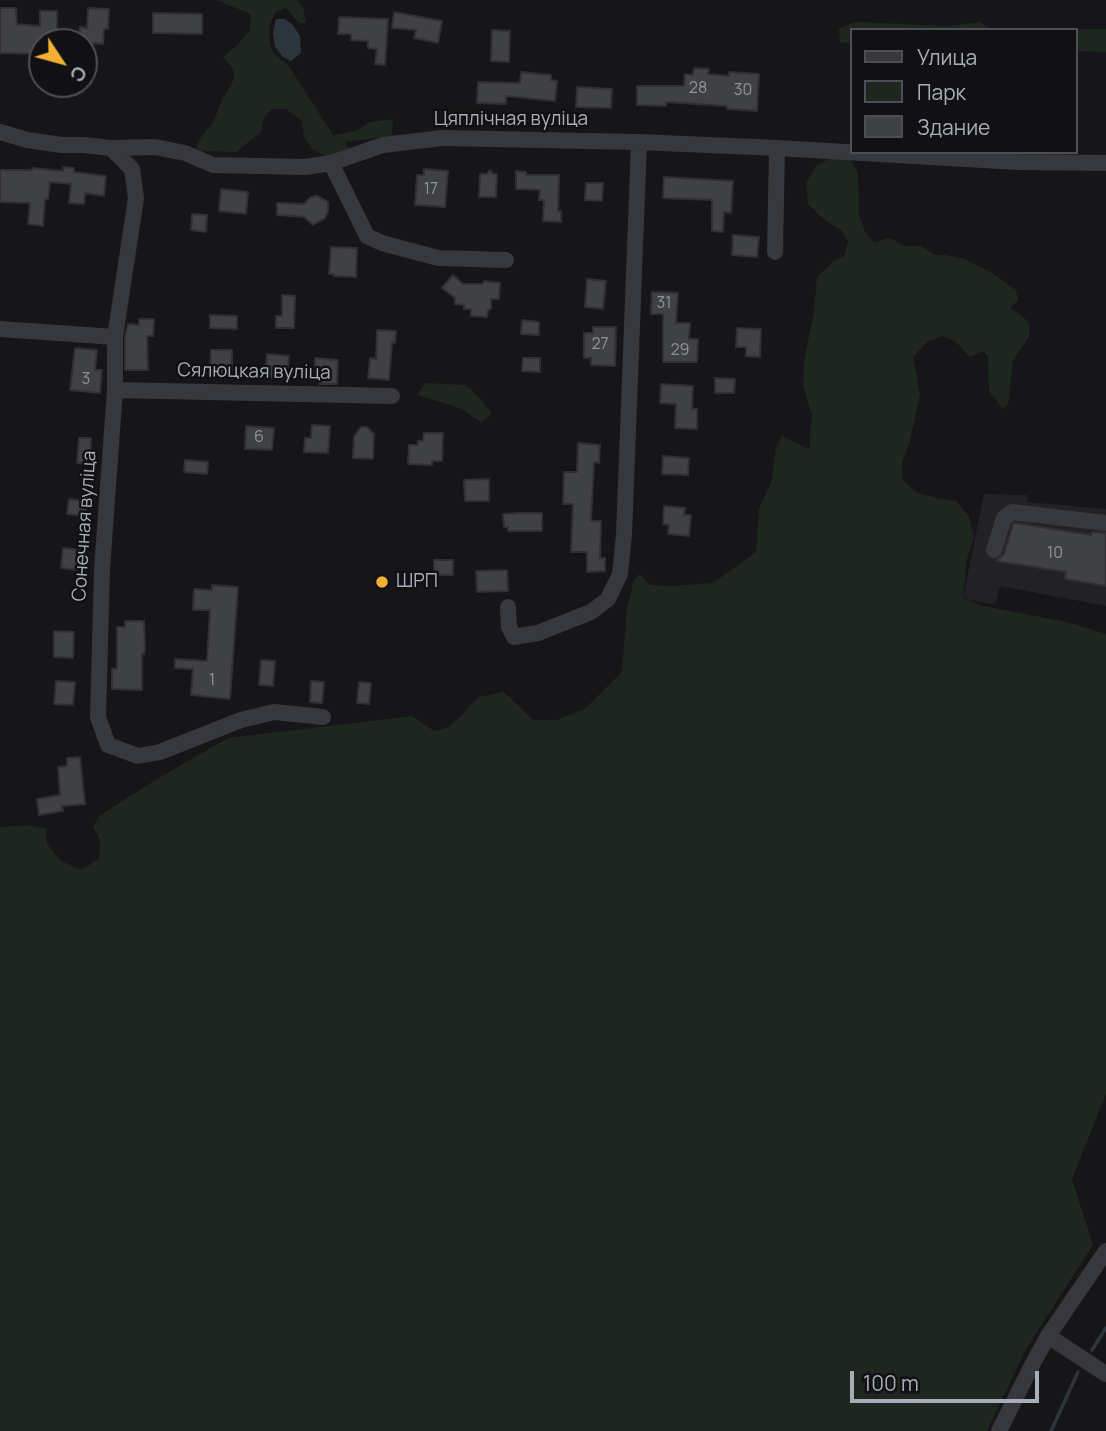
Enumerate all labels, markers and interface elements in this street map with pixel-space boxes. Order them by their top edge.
north arrow [28,28,98,98]
legend [850,28,1078,154]
text: Улица [917,43,977,71]
text: С [64,61,93,87]
text: Парк [917,78,966,106]
house number: 28 [689,79,707,99]
house number: 30 [734,81,752,101]
street label: Цяплічная вуліца [434,109,588,131]
text: Здание [917,113,990,141]
house number: 17 [424,180,438,200]
house number: 31 [656,294,672,314]
house number: 27 [591,335,609,355]
house number: 29 [670,341,690,361]
street label: Сялюцкая вуліца [177,359,331,385]
house number: 3 [82,370,90,390]
house number: 6 [254,428,264,448]
street label: Сонечная вуліца [68,450,102,602]
house number: 10 [1047,544,1063,564]
place label: ШРП [396,571,438,593]
marker: ШРП [374,574,390,590]
house number: 1 [209,671,215,691]
scale bar [854,1358,1043,1402]
text: 100 m [863,1369,919,1397]

